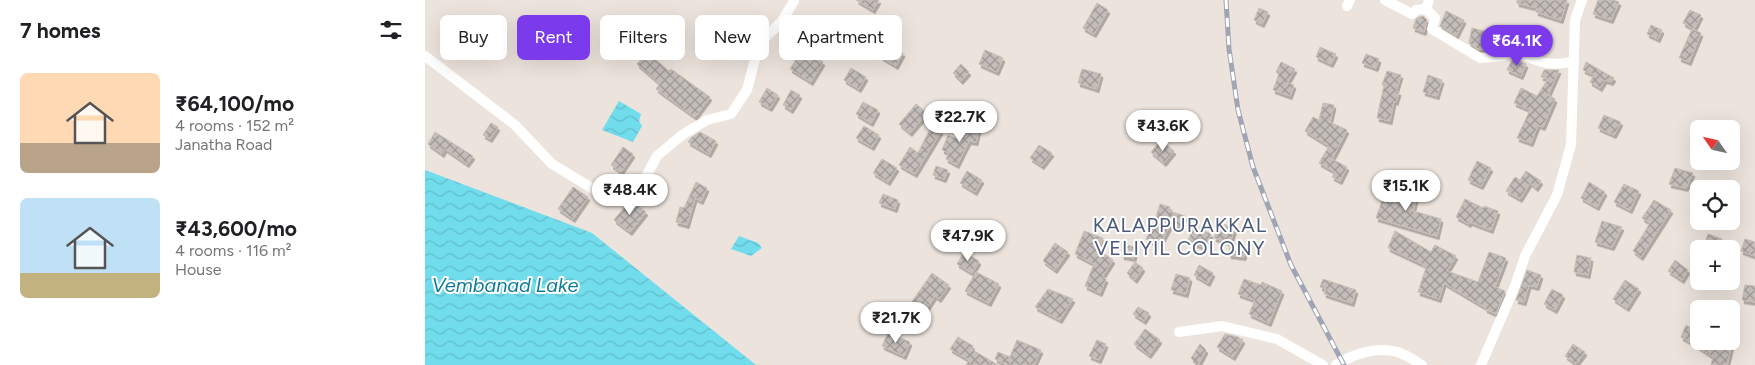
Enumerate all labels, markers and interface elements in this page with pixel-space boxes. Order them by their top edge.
chip: Buy [440,15,507,60]
chip: Rent [517,15,590,60]
chip: Filters [600,15,685,60]
chip: New [695,15,769,60]
chip: Apartment [779,15,902,60]
icon: filters [377,16,405,44]
text: 7 homes [20,18,101,43]
pin: ₹64.1K [1476,24,1558,67]
text: ₹64.1K [1492,31,1542,50]
text: ₹64,100/mo [175,91,294,116]
icon: home [60,93,120,153]
pin: ₹22.7K [919,100,1001,143]
text: ₹22.7K [934,107,986,126]
pin: ₹43.6K [1122,110,1204,152]
text: 4 rooms · 152 m² [175,116,294,135]
text: ₹43.6K [1137,116,1189,135]
north arrow [1690,120,1740,170]
map controls [1690,120,1740,350]
text: Janatha Road [175,135,272,154]
pin: ₹15.1K [1365,170,1447,212]
pin: ₹48.4K [589,174,671,216]
text: ₹15.1K [1382,176,1430,195]
text: ₹48.4K [603,180,657,199]
button: locate [1690,180,1740,230]
district label: KALAPPURAKKAL VELIYIL COLONY [1093,213,1267,260]
text: ₹43,600/mo [175,216,297,241]
icon: home [60,218,120,278]
pin: ₹47.9K [927,220,1009,262]
text: ₹47.9K [942,226,994,245]
button: + [1690,240,1740,290]
text: 4 rooms · 116 m² [175,241,292,260]
text: House [175,260,221,279]
water label: Vembanad Lake [432,273,578,297]
button: − [1690,300,1740,350]
pin: ₹21.7K [855,302,937,344]
text: ₹21.7K [871,308,921,327]

